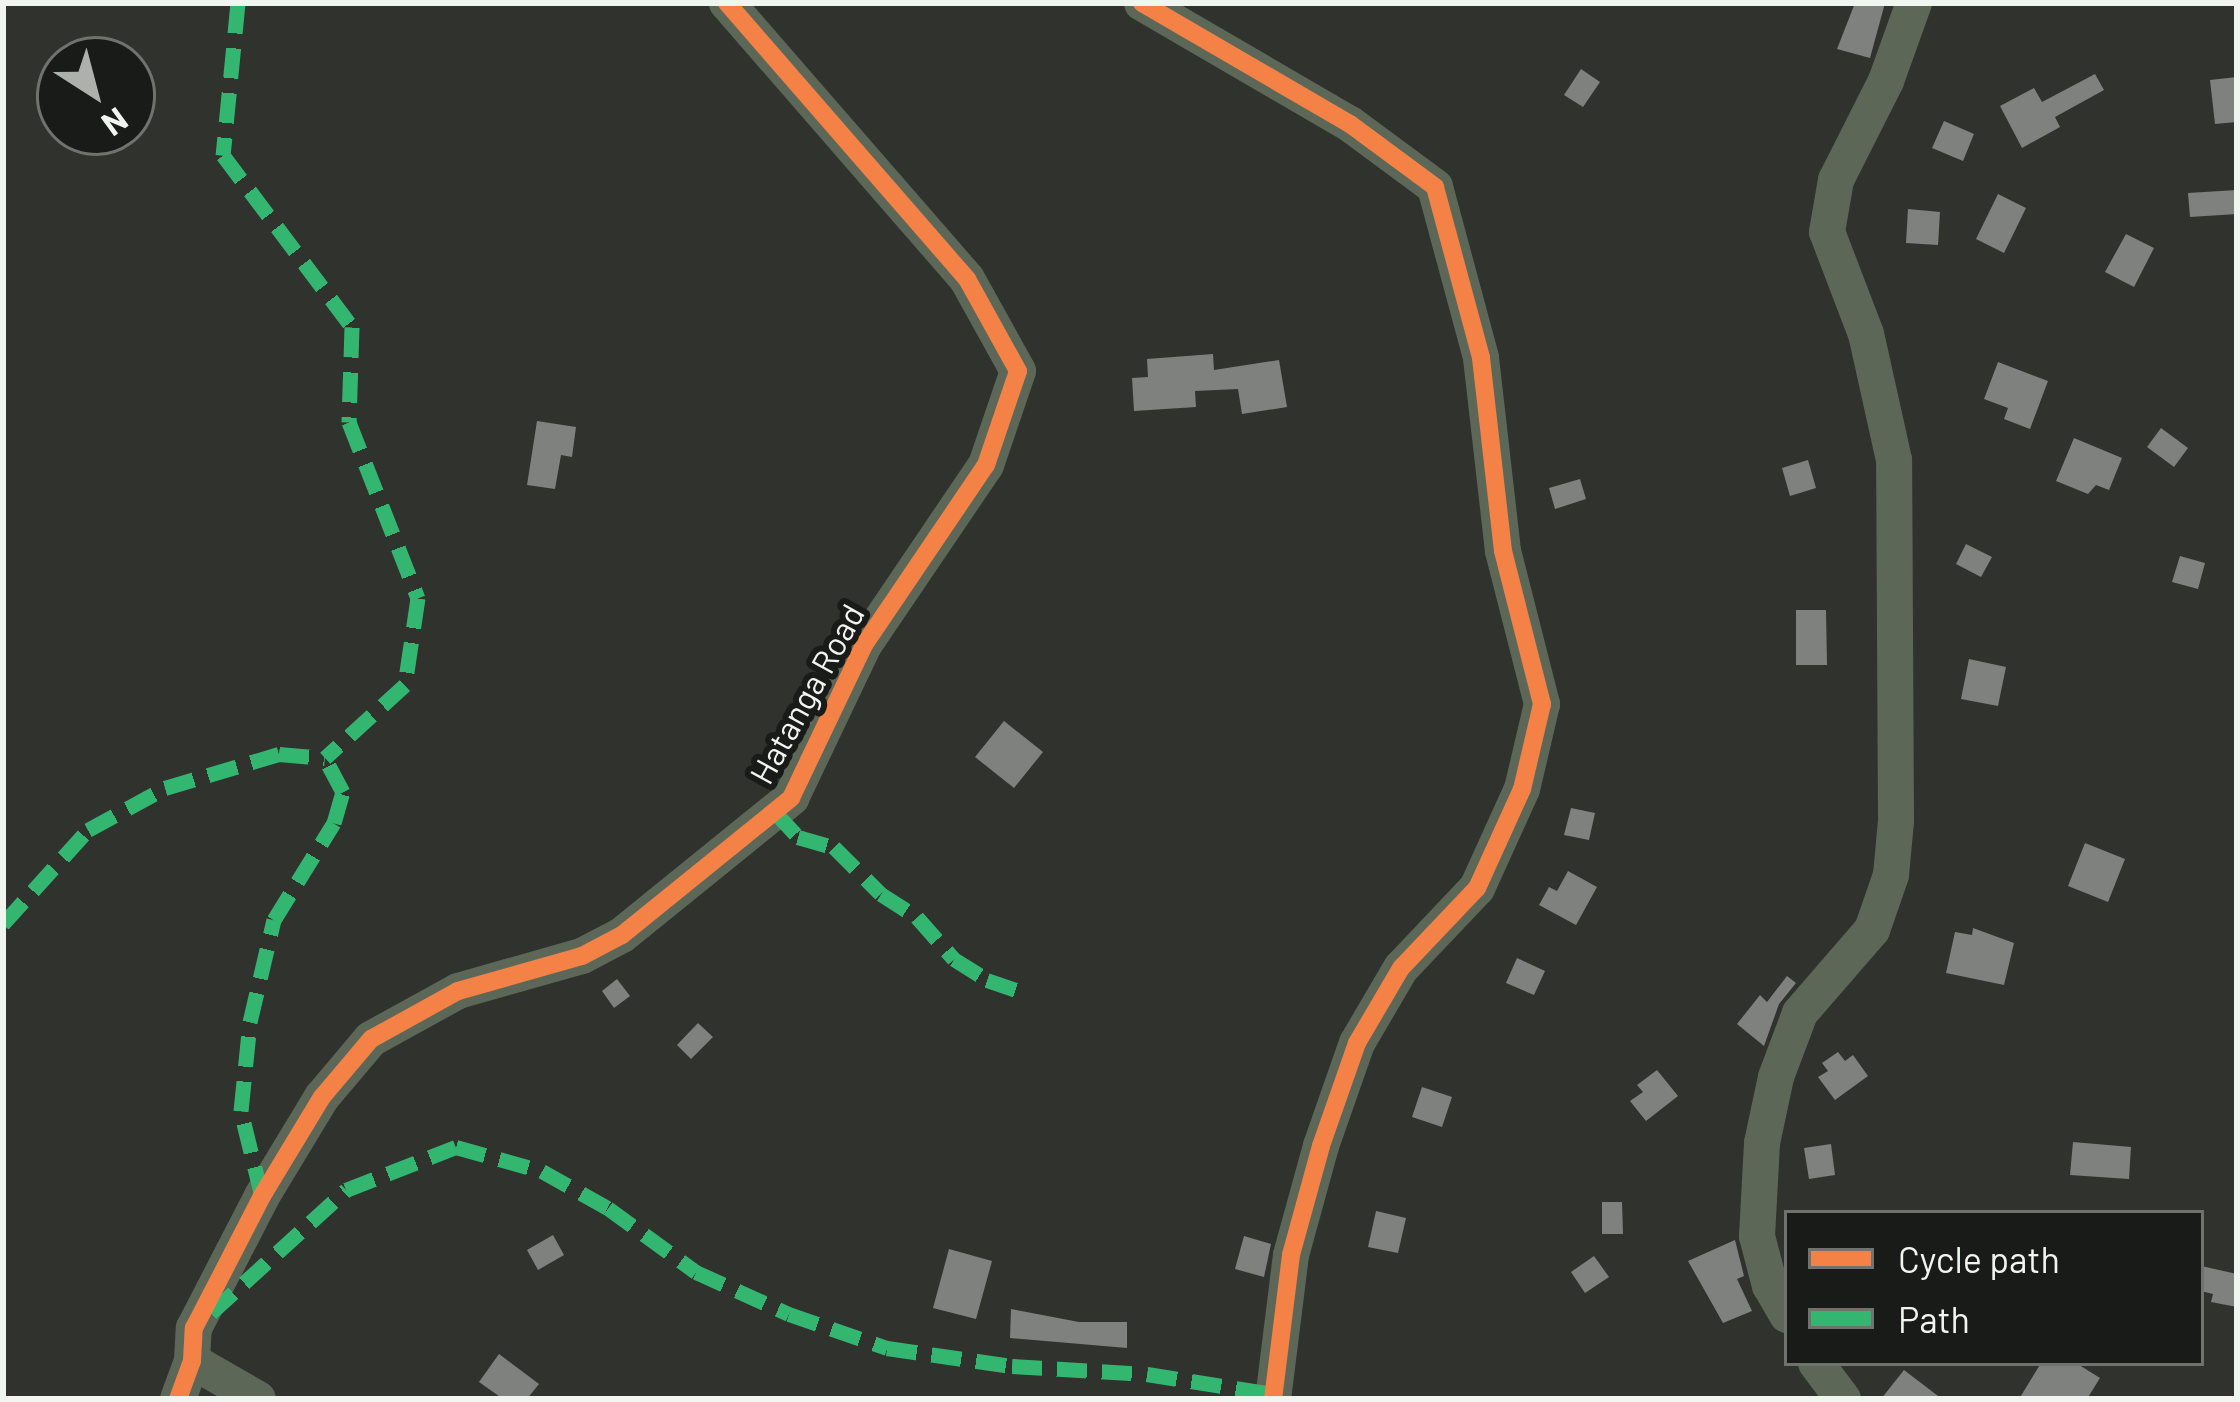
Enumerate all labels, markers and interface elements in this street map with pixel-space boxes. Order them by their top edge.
north arrow [36,36,156,156]
text: N [95,100,136,145]
street label: Hatanga Road [741,597,873,791]
legend [1784,1210,2204,1366]
text: Cycle path [1898,1237,2060,1280]
text: Path [1898,1297,1970,1340]

